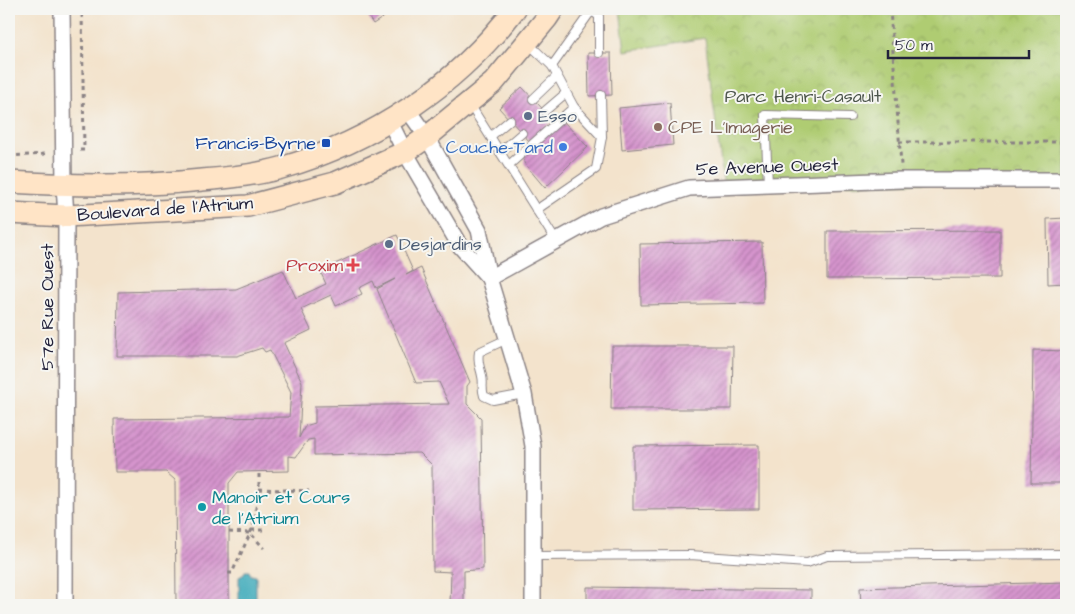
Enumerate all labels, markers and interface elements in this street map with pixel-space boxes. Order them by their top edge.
scale bar [888,28,1029,60]
text: 50 m [895,35,933,56]
park label: Parc Henri-Casault [725,84,882,109]
place label: Esso [538,104,577,129]
marker: Esso [522,110,534,122]
place label: CPE L'Imagerie [668,115,793,141]
marker: CPE L'Imagerie [652,121,664,133]
place label: Francis-Byrne [195,131,316,157]
place label: Couche-Tard [446,135,553,160]
marker: Francis-Byrne [320,137,332,149]
marker: Couche-Tard [557,141,569,153]
street label: 5e Avenue Ouest [695,152,839,182]
street label: Boulevard de l'Atrium [76,190,254,228]
place label: Desjardins [399,232,482,257]
marker: Desjardins [383,238,395,250]
street label: 57e Rue Ouest [35,243,60,370]
place label: Proxim [286,253,343,278]
marker: Proxim [347,259,359,271]
place label: Manoir et Cours de l'Atrium [212,485,350,531]
marker: Manoir et Cours de l'Atrium [196,501,208,513]

